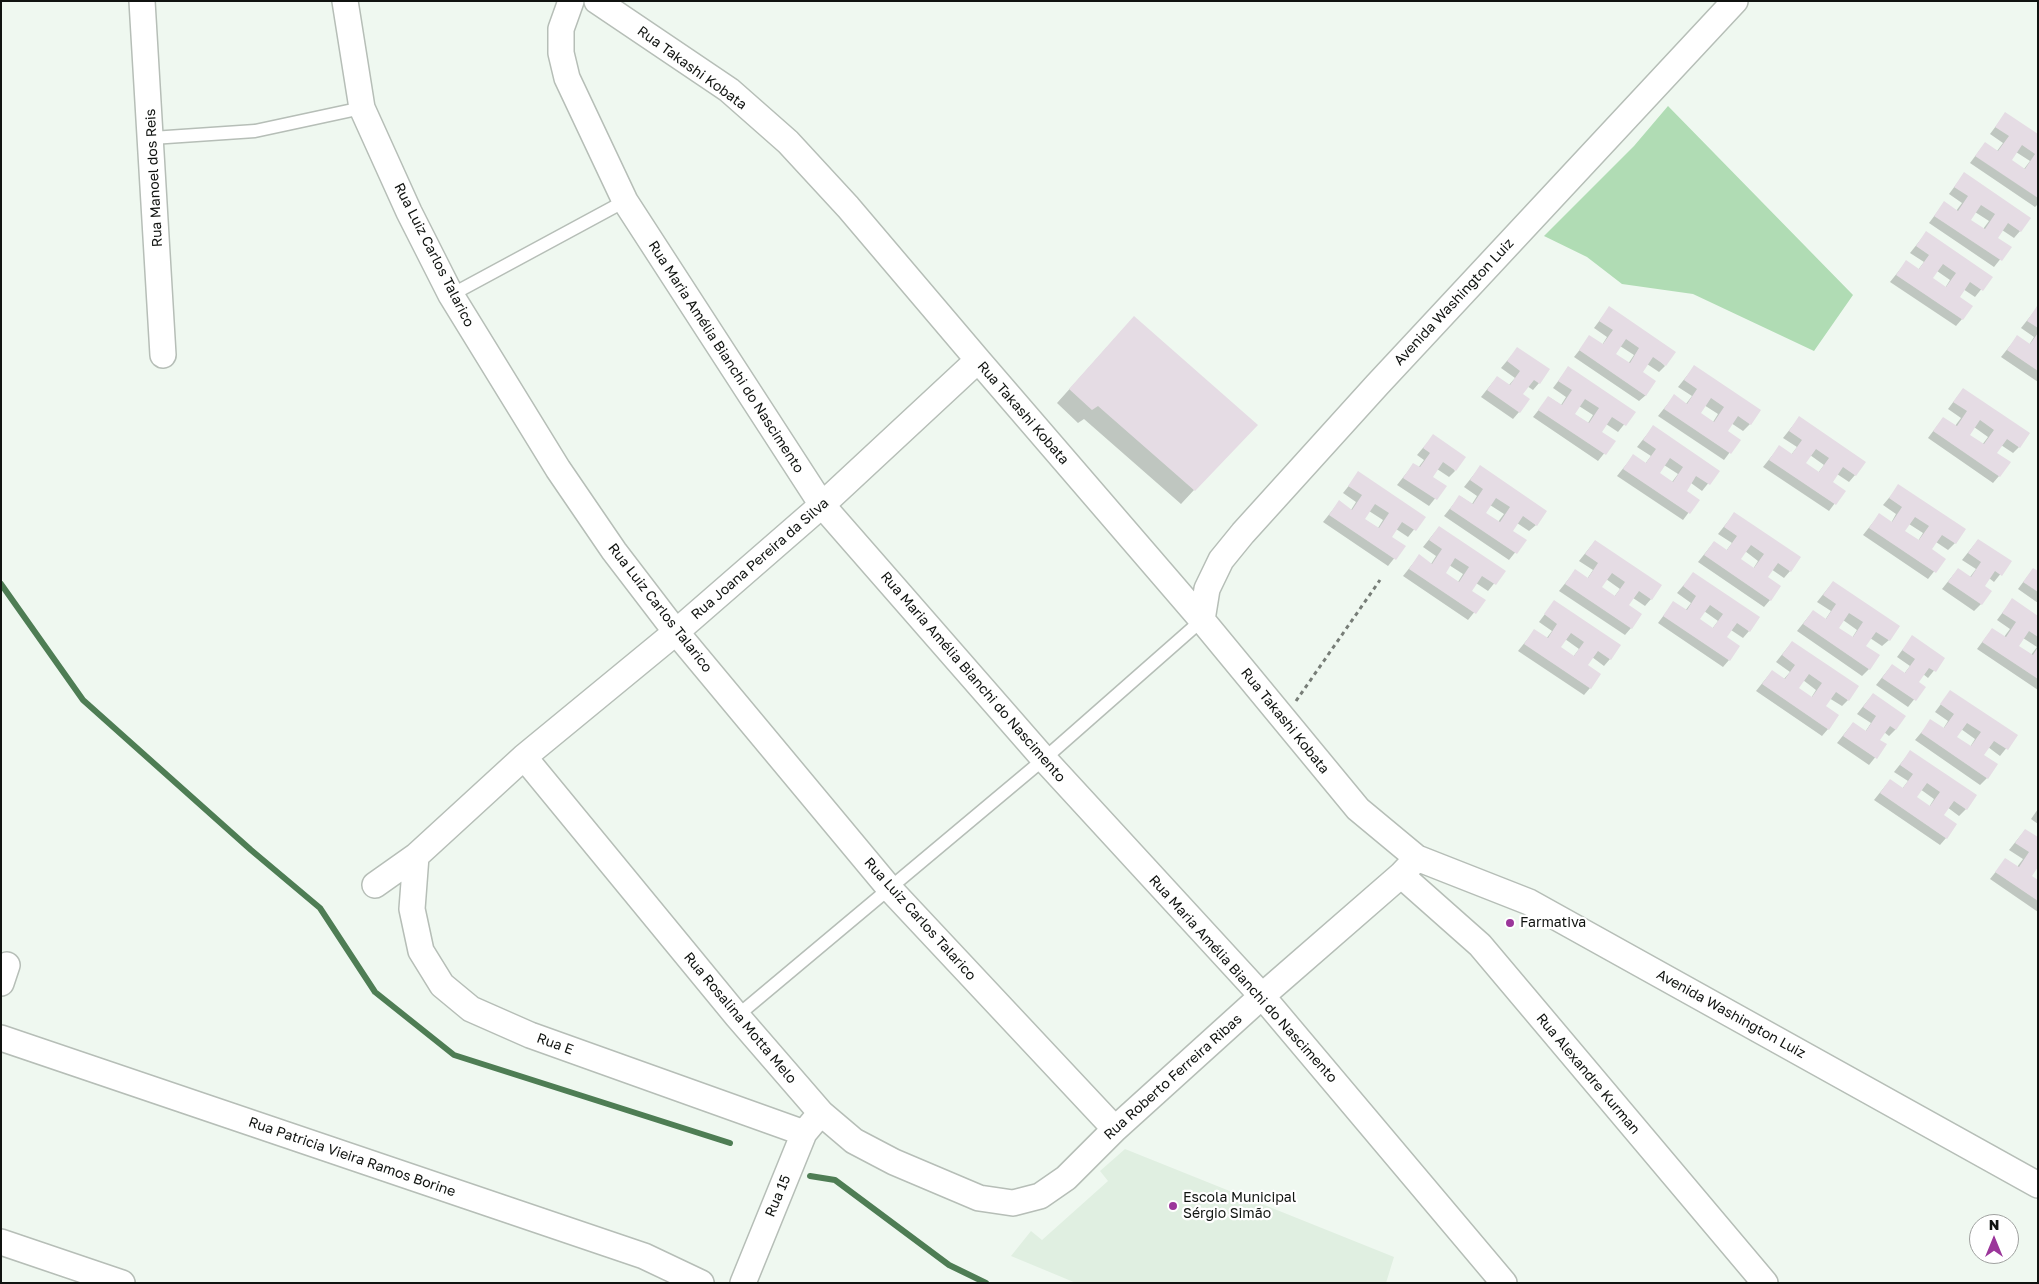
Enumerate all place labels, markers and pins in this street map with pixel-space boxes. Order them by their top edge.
place label: Farmativa [1520,915,1586,931]
marker: Farmativa [1504,917,1516,929]
place label: Escola Municipal Sérgio Simão [1183,1190,1296,1222]
marker: Escola Municipal Sérgio Simão [1167,1200,1179,1212]

